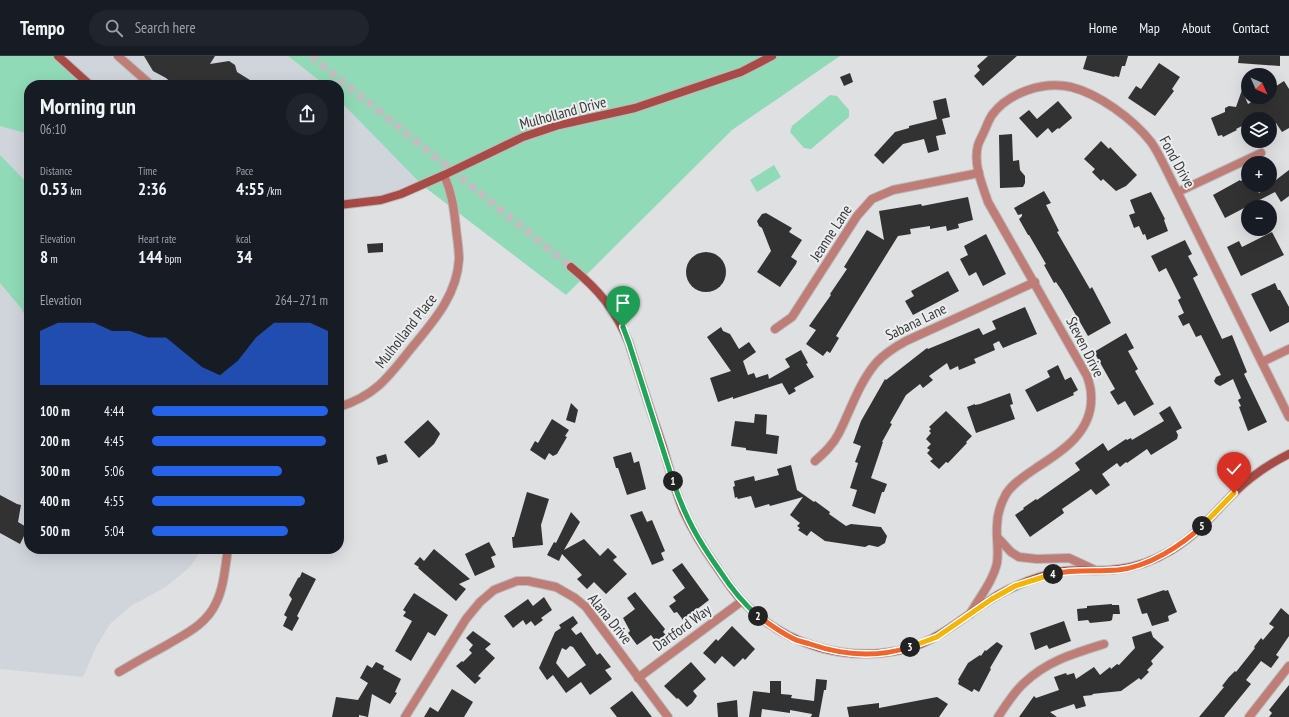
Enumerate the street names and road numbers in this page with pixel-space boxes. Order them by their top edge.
street label: Mulholland Drive [517,92,608,133]
street label: Fond Drive [1156,133,1199,191]
street label: Jeanne Lane [805,201,856,265]
street label: Mulholland Place [371,290,441,372]
street label: Sabana Lane [882,299,949,344]
street label: Steven Drive [1062,313,1109,380]
street label: Alana Drive [584,590,637,648]
street label: Dartford Way [649,600,715,655]

